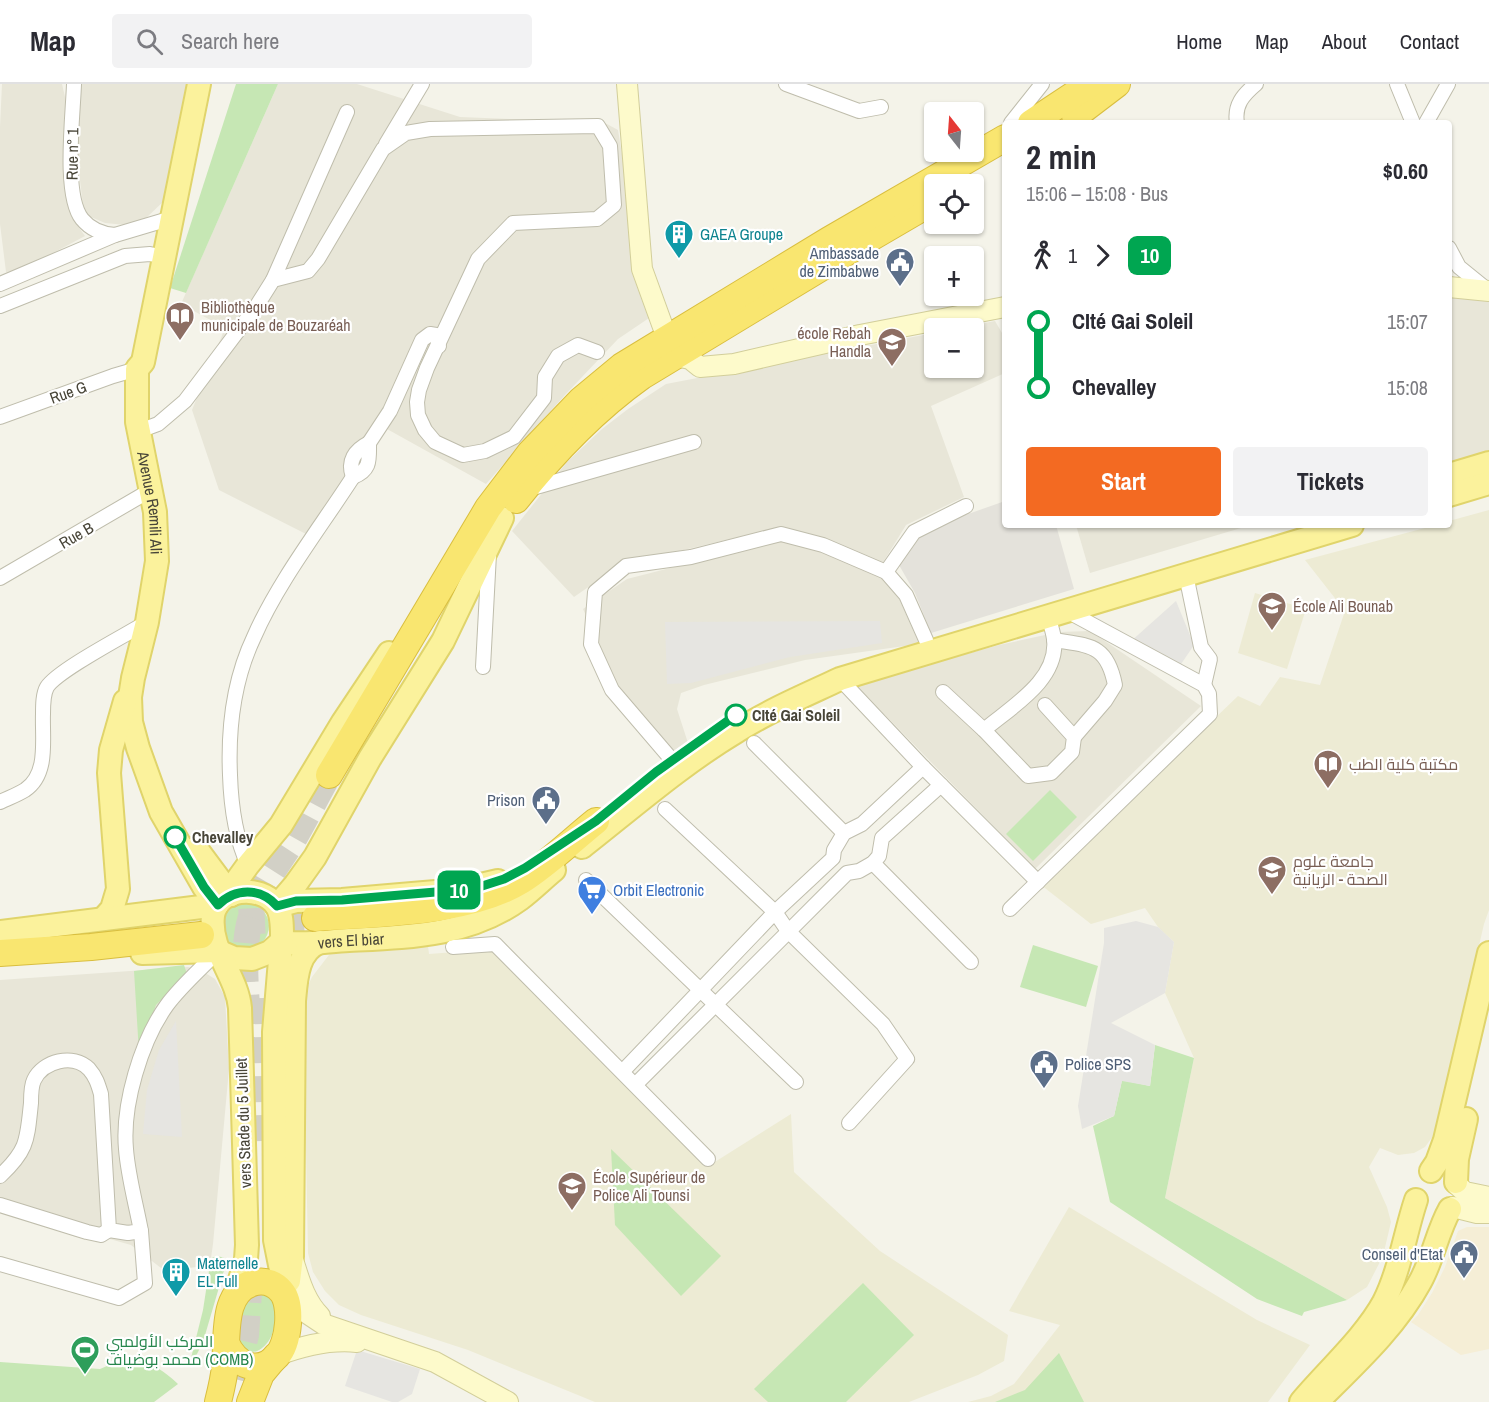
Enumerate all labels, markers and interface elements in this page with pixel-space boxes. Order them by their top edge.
search box [112,14,532,68]
text: Map [30,22,76,60]
icon: search [133,25,166,58]
text: Search here [181,26,279,56]
text: Home [1176,27,1222,56]
text: Map [1255,27,1289,56]
text: About [1322,27,1367,56]
text: Contact [1400,27,1459,56]
north arrow [924,102,984,162]
map controls [924,102,984,378]
street label: Rue n° 1 [61,127,83,180]
text: 2 min [1026,135,1097,179]
text: $0.60 [1383,156,1428,186]
button: locate [924,174,984,234]
text: 15:06 – 15:08 · Bus [1026,180,1168,207]
building icon: GAEA Groupe [663,218,695,260]
place label: GAEA Groupe [700,223,783,245]
icon: walk [1026,239,1059,272]
icon: forward [1086,239,1119,272]
text: 10 [1140,241,1159,270]
place label: Ambassade de Zimbabwe [800,242,879,282]
text: 1 [1068,242,1077,269]
public building icon: Ambassade de Zimbabwe [884,246,916,288]
button: + [924,246,984,306]
place label: Bibliothèque municipale de Bouzaréah [201,296,351,336]
library icon: Bibliothèque municipale de Bouzaréah [164,300,196,342]
text: CIté Gai Soleil [1072,306,1193,336]
text: 15:07 [1387,308,1428,335]
button: − [924,318,984,378]
place label: école Rebah Handla [797,322,872,362]
school or university icon: école Rebah Handla [876,326,908,368]
text: Chevalley [1072,372,1156,402]
text: 15:08 [1387,374,1428,401]
street label: Rue G [46,375,90,409]
button: Start [1026,447,1221,516]
button: Tickets [1233,447,1428,516]
street label: Avenue Remili Ali [132,448,168,555]
street label: Rue B [55,516,98,554]
school or university icon: École Ali Bounab [1256,590,1288,632]
place label: École Ali Bounab [1293,595,1393,617]
marker: CIté Gai Soleil [725,704,747,726]
place label: CIté Gai Soleil [752,704,840,726]
library icon: مكتبة كلية الطب [1312,748,1344,790]
place label: مكتبة كلية الطب [1349,753,1458,775]
public building icon: Prison [530,784,562,826]
place label: Prison [487,789,525,811]
marker: Chevalley [164,826,186,848]
place label: Chevalley [192,826,254,848]
place label: جامعة علوم الصحة - الزيانية [1293,850,1388,890]
school or university icon: جامعة علوم الصحة - الزيانية [1256,854,1288,896]
line badge: 10 [432,870,486,910]
supermarket icon: Orbit Electronic [576,874,608,916]
text: 10 [449,876,469,905]
place label: Orbit Electronic [613,879,705,901]
street label: vers El biar [317,927,385,954]
public building icon: Police SPS [1028,1048,1060,1090]
place label: Police SPS [1065,1053,1132,1075]
street label: vers Stade du 5 Juillet [230,1057,256,1188]
place label: École Supérieur de Police Ali Tounsi [593,1166,705,1206]
school or university icon: École Supérieur de Police Ali Tounsi [556,1170,588,1212]
public building icon: Conseil d'Etat [1448,1238,1480,1280]
place label: Conseil d'Etat [1362,1243,1443,1265]
place label: Maternelle EL Full [197,1252,258,1292]
building icon: Maternelle EL Full [160,1256,192,1298]
place label: المركب الأولمبي محمد بوضياف (COMB) [106,1330,253,1370]
sports icon: المركب الأولمبي محمد بوضياف (COMB) [69,1334,101,1376]

